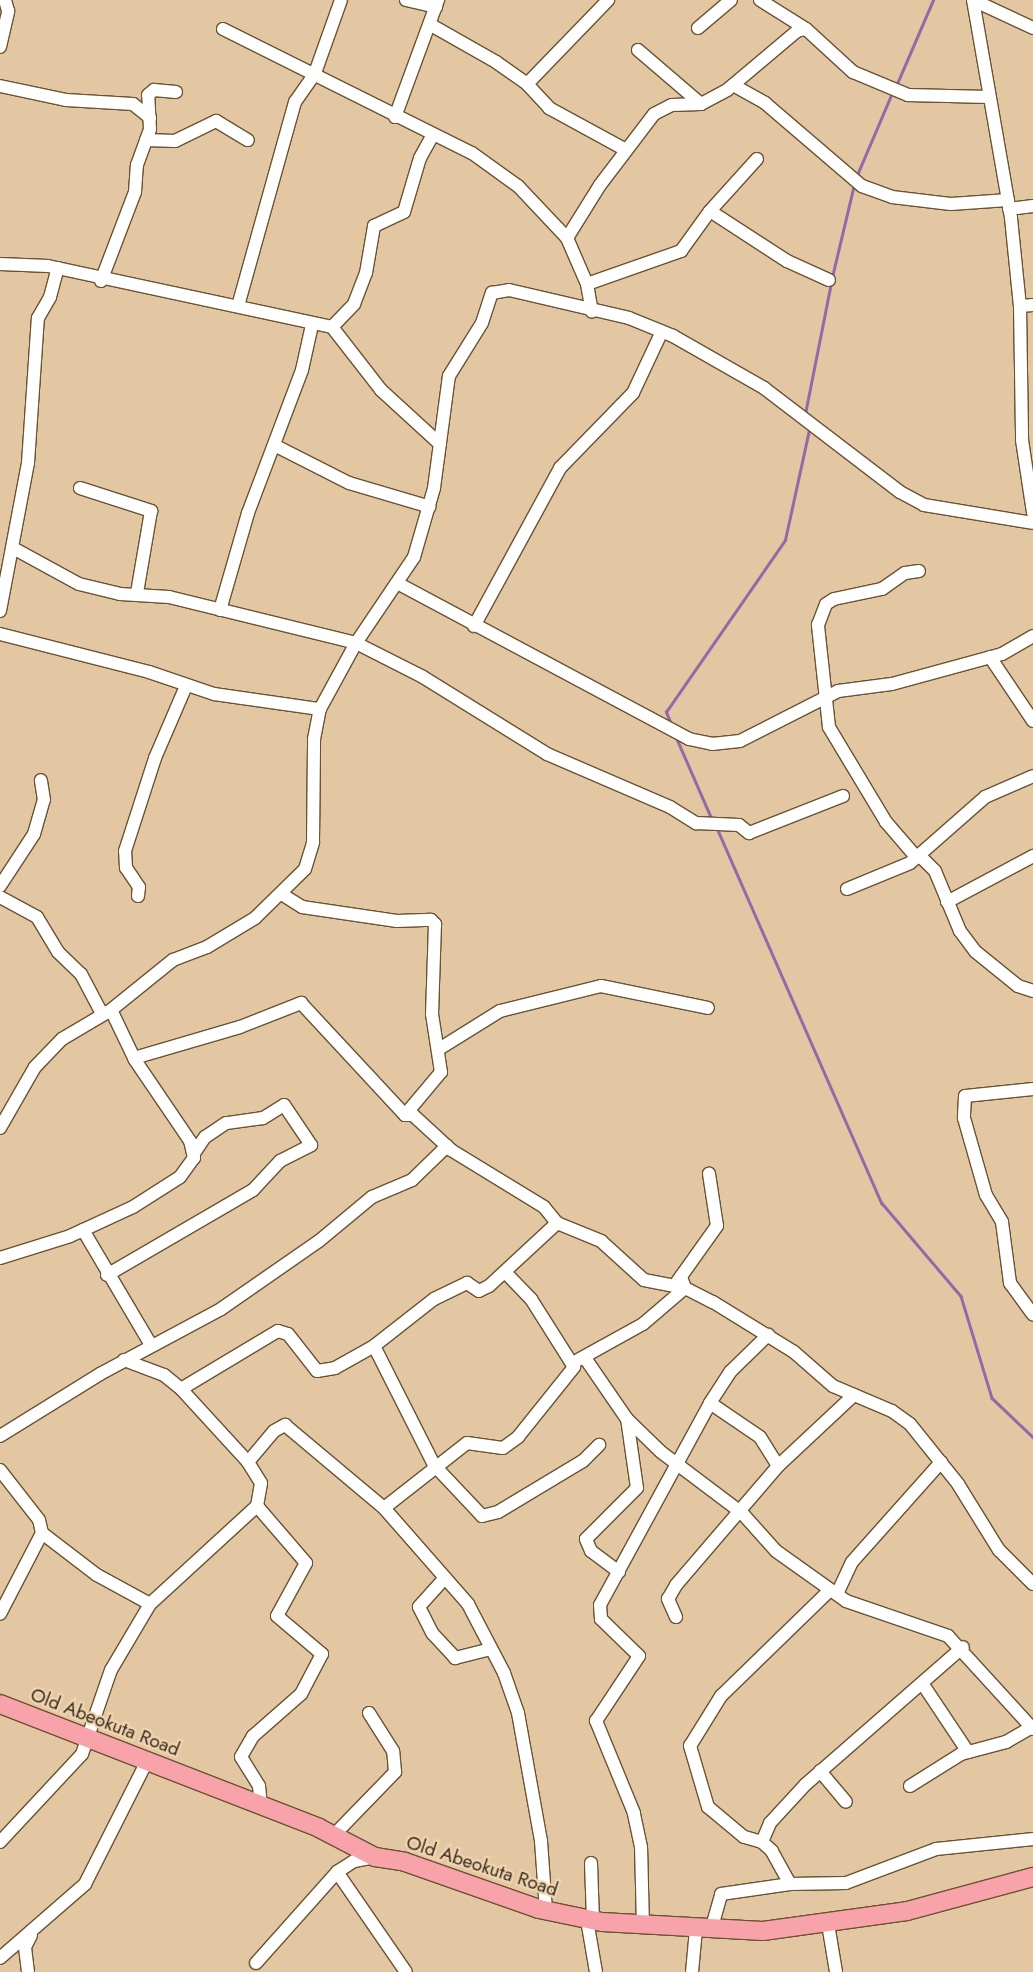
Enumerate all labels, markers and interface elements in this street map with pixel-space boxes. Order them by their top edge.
street label: Old Abeokuta Road [27,1683,183,1761]
street label: Old Abeokuta Road [403,1831,561,1901]

